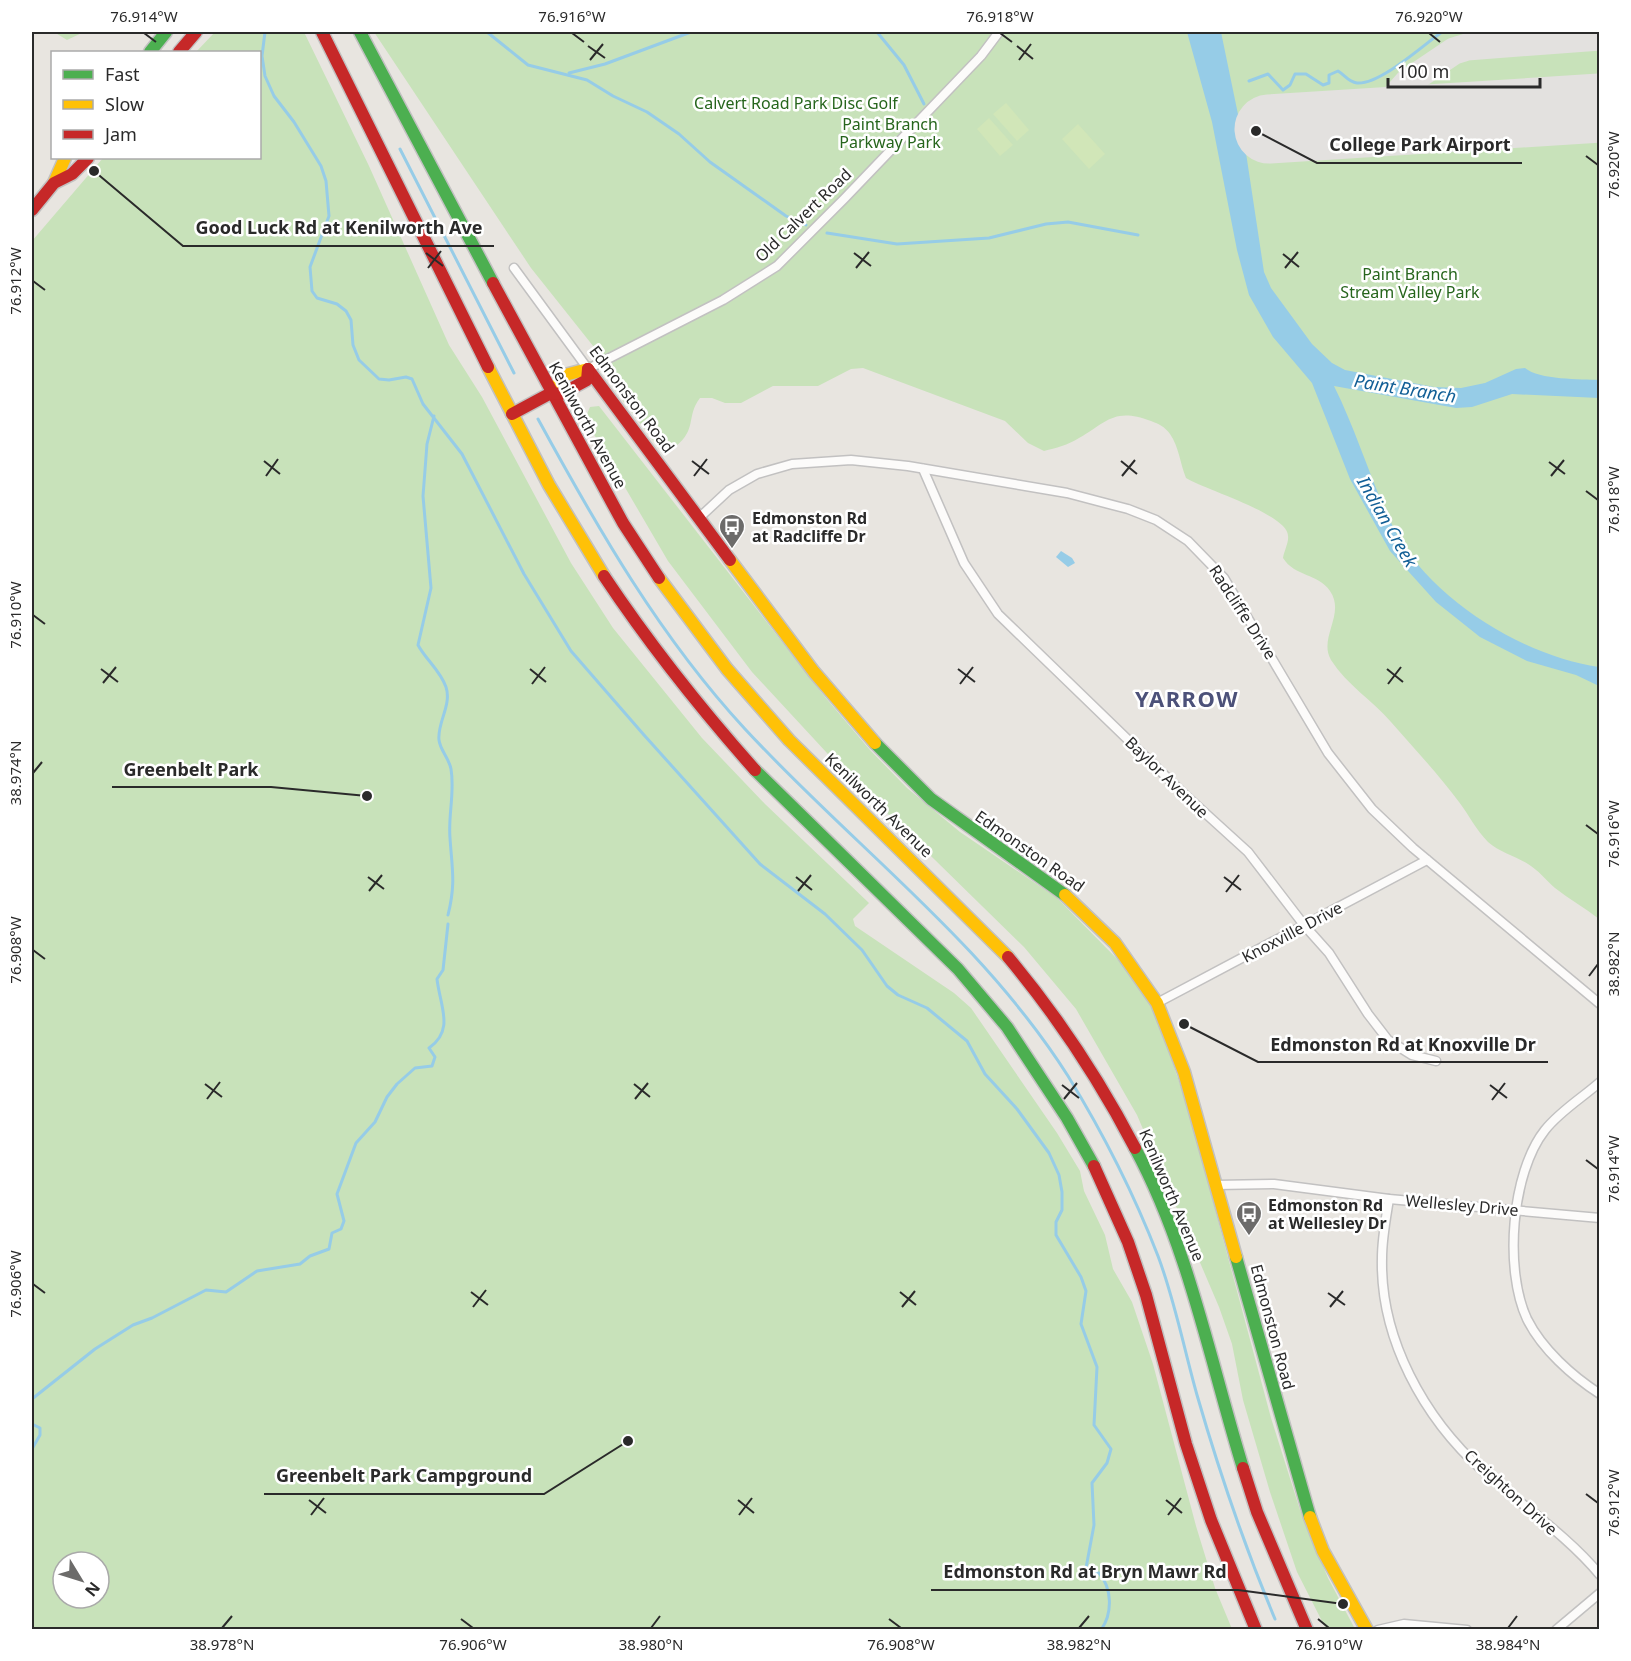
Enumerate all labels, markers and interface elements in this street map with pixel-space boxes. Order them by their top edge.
text: 76.914°W [110,6,178,26]
text: 76.916°W [538,6,606,26]
text: 76.918°W [966,6,1034,26]
text: 76.920°W [1395,6,1463,26]
legend [51,51,261,159]
scale bar [1388,51,1540,89]
text: 100 m [1397,59,1449,83]
text: Fast [105,62,140,86]
text: Slow [105,92,144,116]
park label: Calvert Road Park Disc Golf [694,92,899,114]
park label: Paint Branch Parkway Park [839,113,941,153]
text: Jam [103,122,137,146]
callout: College Park Airport [1317,127,1522,163]
text: 76.920°W [1603,131,1623,199]
text: College Park Airport [1329,132,1511,156]
street label: Old Calvert Road [750,163,856,267]
callout: Good Luck Rd at Kenilworth Ave [183,210,494,246]
text: Good Luck Rd at Kenilworth Ave [195,215,483,239]
text: 76.912°W [5,247,25,315]
park label: Paint Branch Stream Valley Park [1340,263,1480,303]
street label: Edmonston Road [584,341,680,457]
street label: Kenilworth Avenue [544,358,632,492]
water label: Paint Branch [1352,368,1458,408]
text: 76.918°W [1603,466,1623,534]
water label: Indian Creek [1352,471,1424,572]
place label: Edmonston Rd at Radcliffe Dr [752,507,867,547]
bus stop icon: Edmonston Rd at Radcliffe Dr [717,512,747,550]
street label: Radcliffe Drive [1204,561,1282,663]
text: 76.910°W [5,581,25,649]
district label: YARROW [1135,683,1239,713]
street label: Baylor Avenue [1120,731,1214,823]
text: 38.974°N [5,741,25,805]
street label: Kenilworth Avenue [820,748,938,862]
callout: Greenbelt Park [112,751,271,787]
text: Greenbelt Park [123,757,259,781]
text: 76.916°W [1603,800,1623,868]
street label: Edmonston Road [971,805,1089,897]
street label: Knoxville Drive [1238,896,1346,968]
text: 76.908°W [5,916,25,984]
text: 38.982°N [1603,932,1623,996]
callout: Edmonston Rd at Knoxville Dr [1258,1026,1548,1062]
text: Edmonston Rd at Knoxville Dr [1270,1032,1536,1056]
street label: Kenilworth Avenue [1134,1125,1210,1265]
text: 76.914°W [1603,1135,1623,1203]
street label: Wellesley Drive [1405,1189,1519,1221]
place label: Edmonston Rd at Wellesley Dr [1268,1194,1387,1234]
bus stop icon: Edmonston Rd at Wellesley Dr [1234,1199,1264,1237]
text: 76.906°W [5,1250,25,1318]
street label: Edmonston Road [1246,1262,1300,1392]
street label: Creighton Drive [1460,1444,1562,1540]
callout: Greenbelt Park Campground [264,1458,544,1494]
text: Greenbelt Park Campground [276,1463,532,1487]
text: 76.912°W [1603,1469,1623,1537]
north arrow [51,1550,111,1610]
callout: Edmonston Rd at Bryn Mawr Rd [931,1554,1238,1590]
text: Edmonston Rd at Bryn Mawr Rd [943,1559,1227,1583]
text: N [80,1577,105,1601]
text: 38.978°N [190,1634,254,1654]
text: 76.906°W [439,1634,507,1654]
text: 38.980°N [619,1634,683,1654]
text: 76.908°W [867,1634,935,1654]
text: 38.982°N [1047,1634,1111,1654]
text: 76.910°W [1295,1634,1363,1654]
text: 38.984°N [1476,1634,1540,1654]

